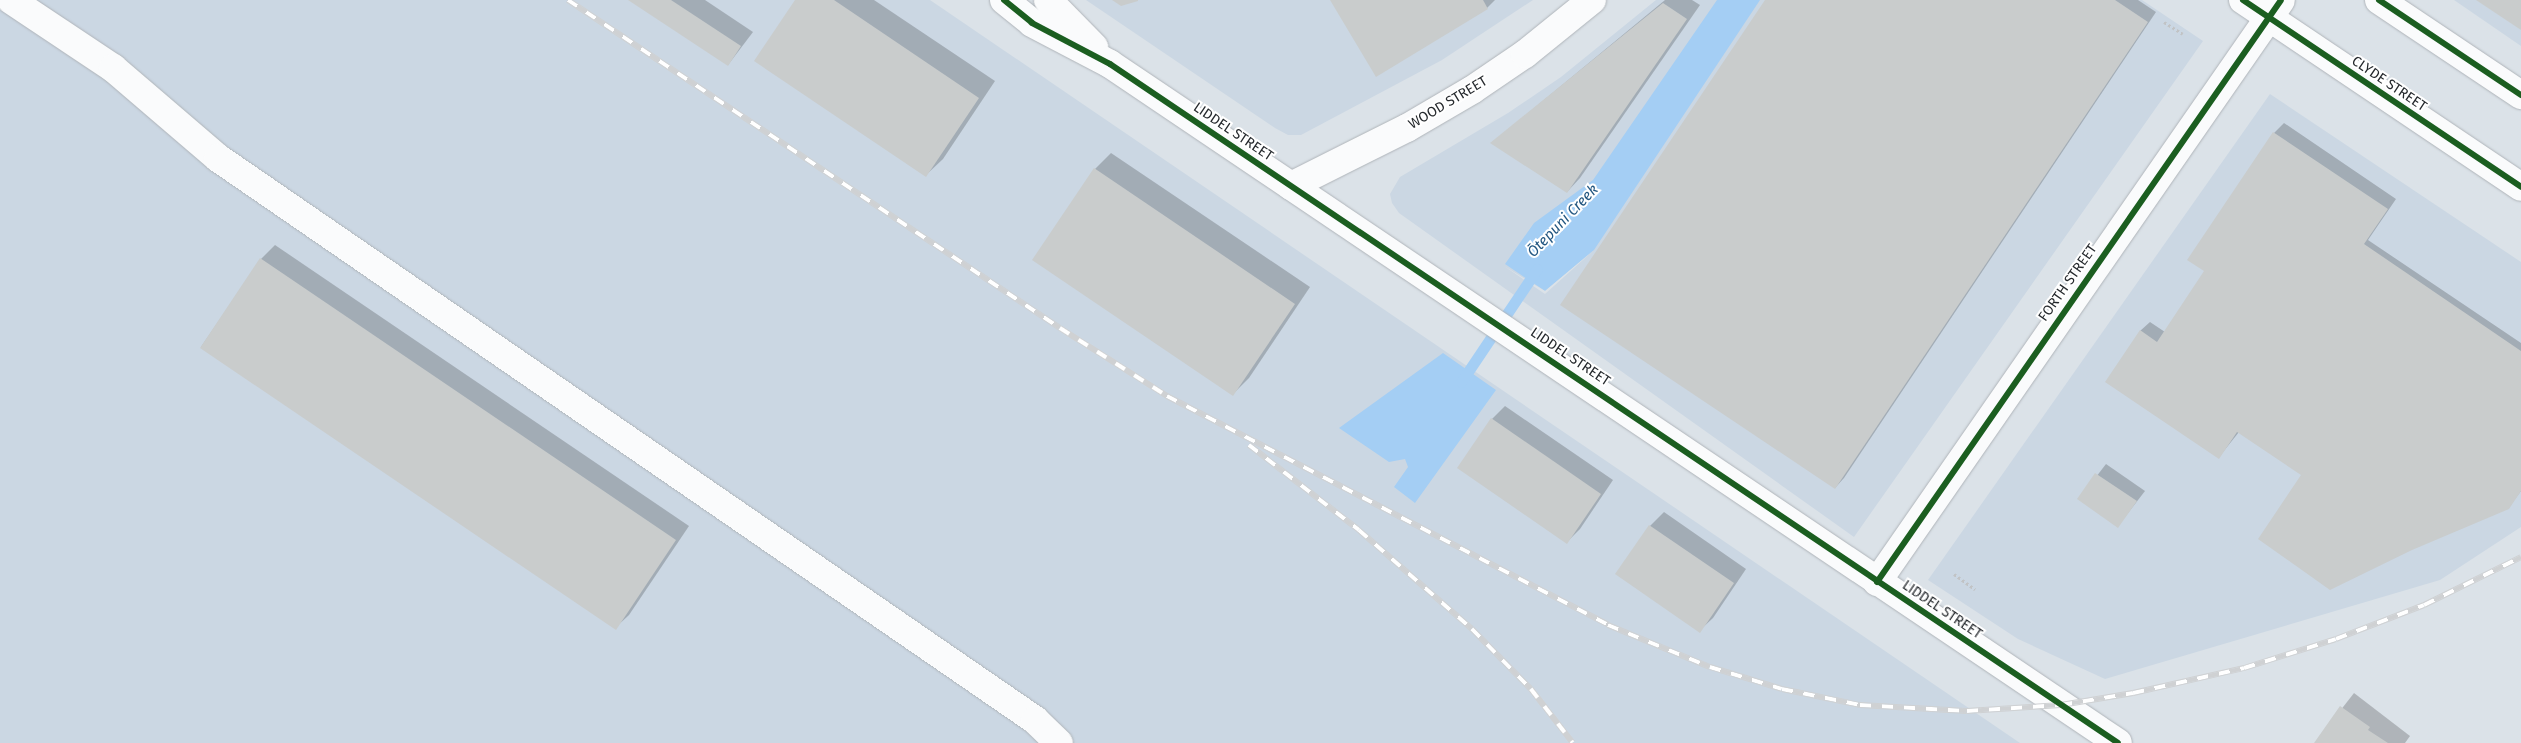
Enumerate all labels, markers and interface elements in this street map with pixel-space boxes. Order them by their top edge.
street label: CLYDE STREET [2348,53,2430,115]
street label: WOOD STREET [1406,73,1490,133]
street label: LIDDEL STREET [1190,99,1276,165]
water label: Ōtepuni Creek [1524,181,1602,261]
street label: FORTH STREET [2035,241,2101,325]
street label: LIDDEL STREET [1527,324,1613,390]
street label: LIDDEL STREET [1899,577,1985,643]

